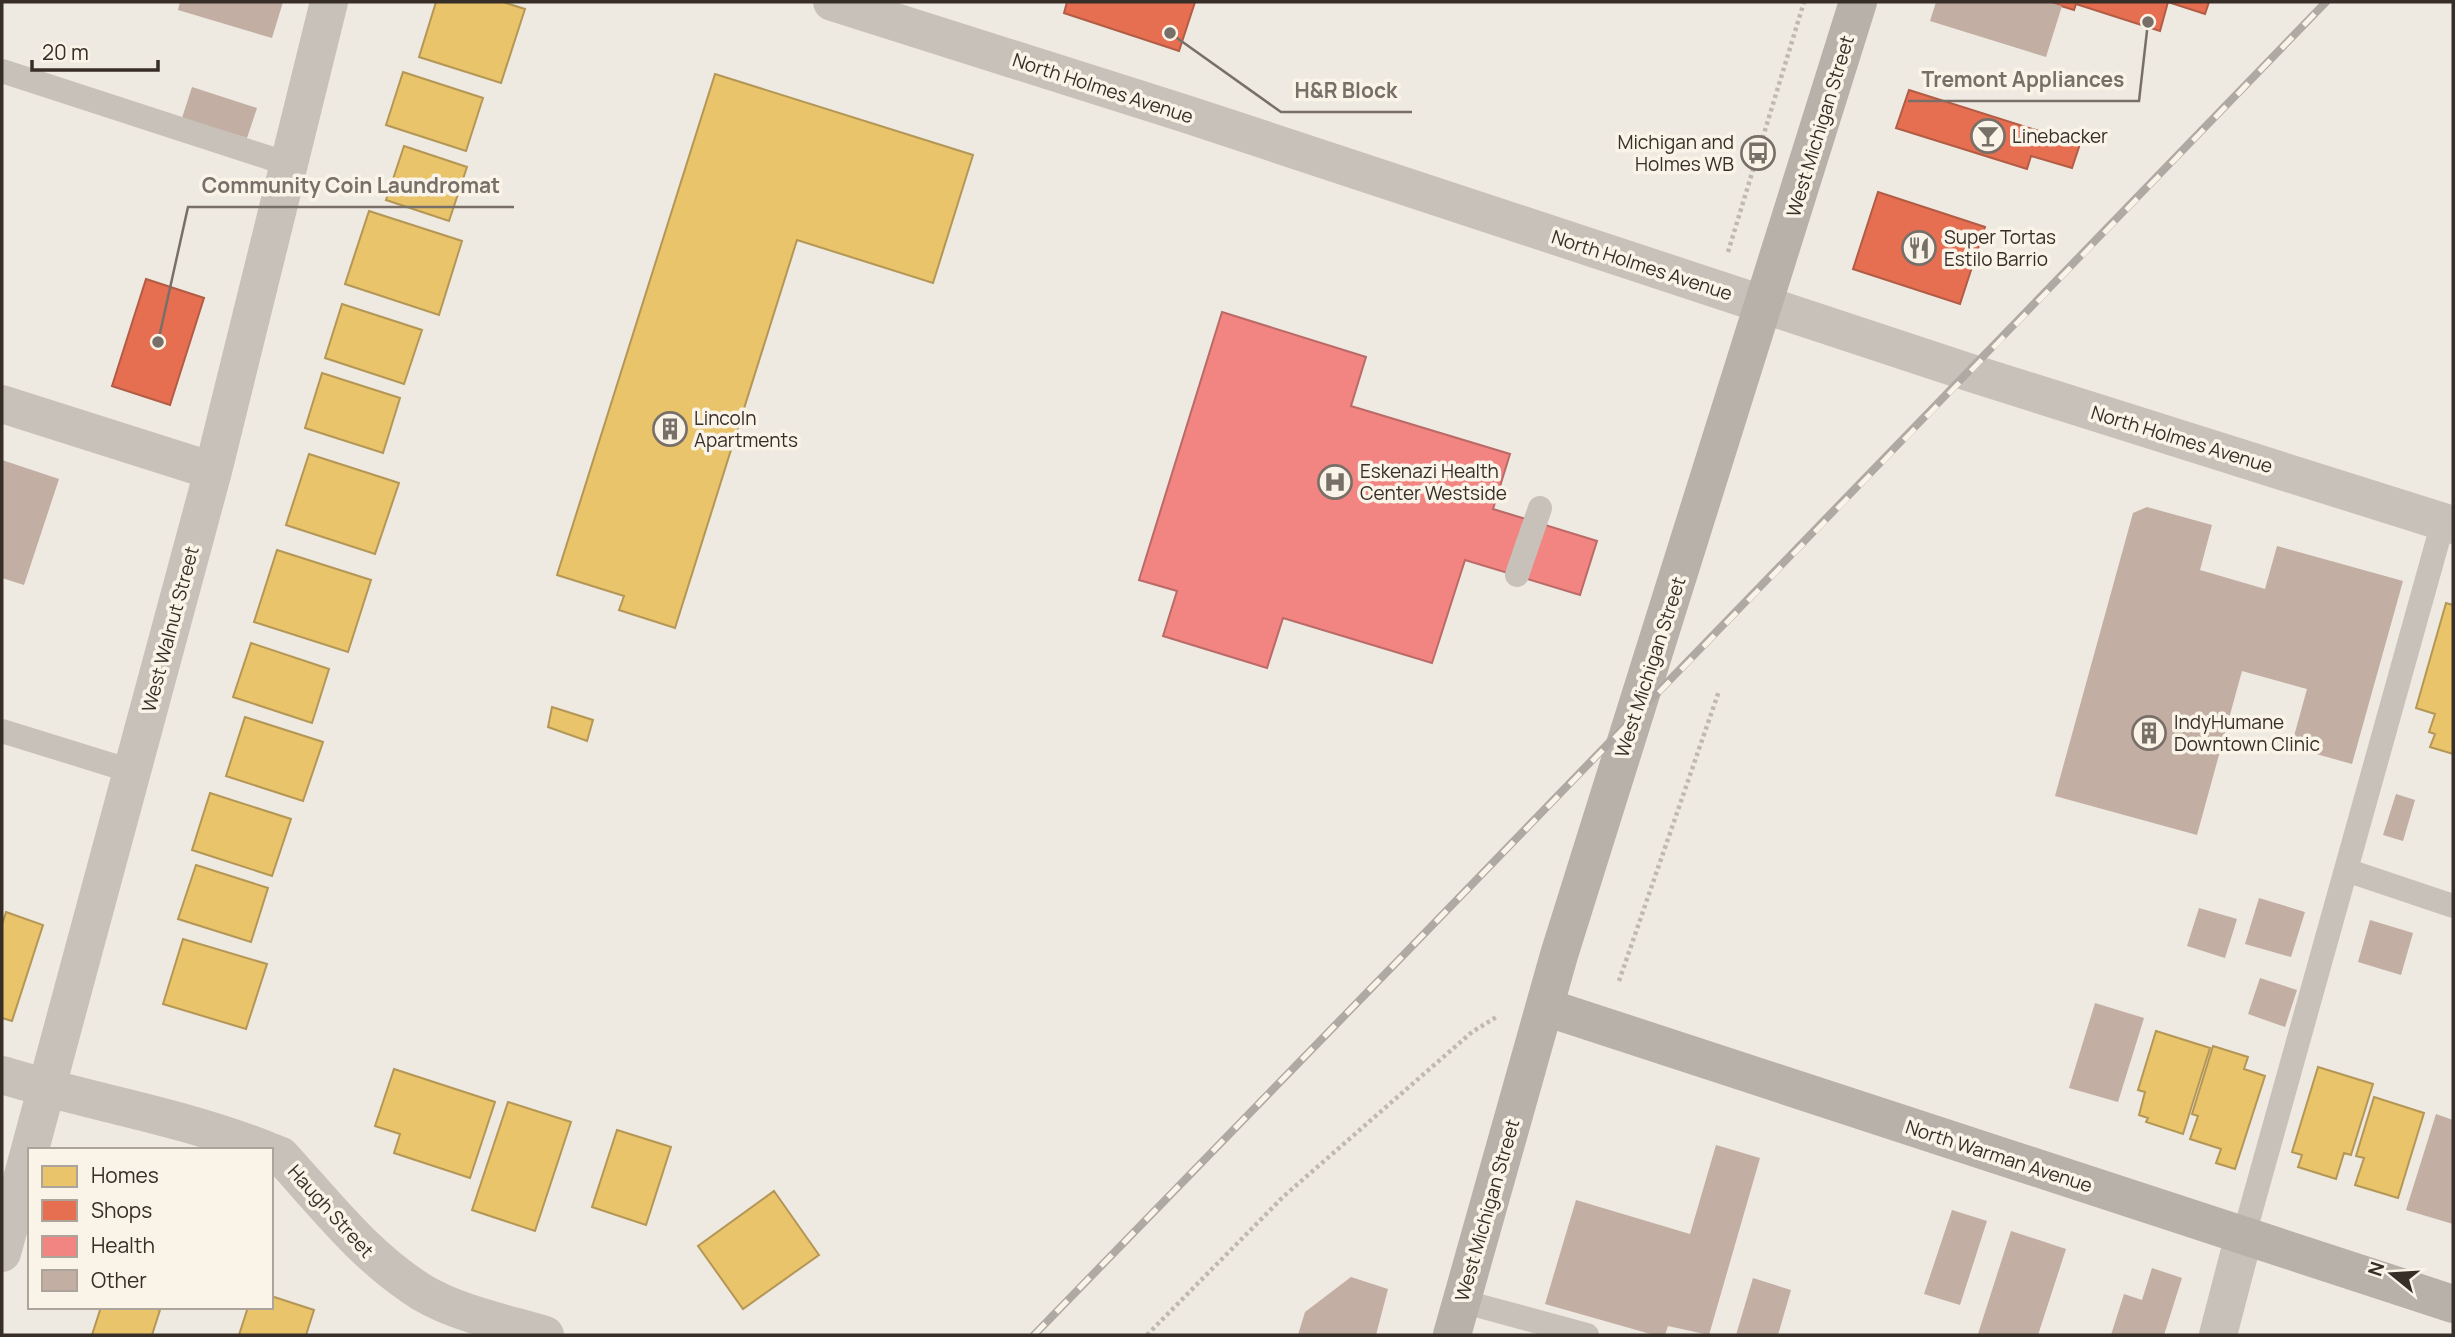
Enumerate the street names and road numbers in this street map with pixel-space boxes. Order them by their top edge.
street label: West Michigan Street [1780,32,1860,220]
street label: North Holmes Avenue [1009,47,1197,129]
street label: North Holmes Avenue [1548,224,1736,306]
street label: North Holmes Avenue [2088,399,2276,479]
street label: West Walnut Street [135,543,205,715]
street label: West Michigan Street [1609,573,1691,761]
street label: North Warman Avenue [1902,1114,2096,1198]
street label: West Michigan Street [1449,1116,1525,1304]
street label: Haugh Street [282,1159,380,1263]

